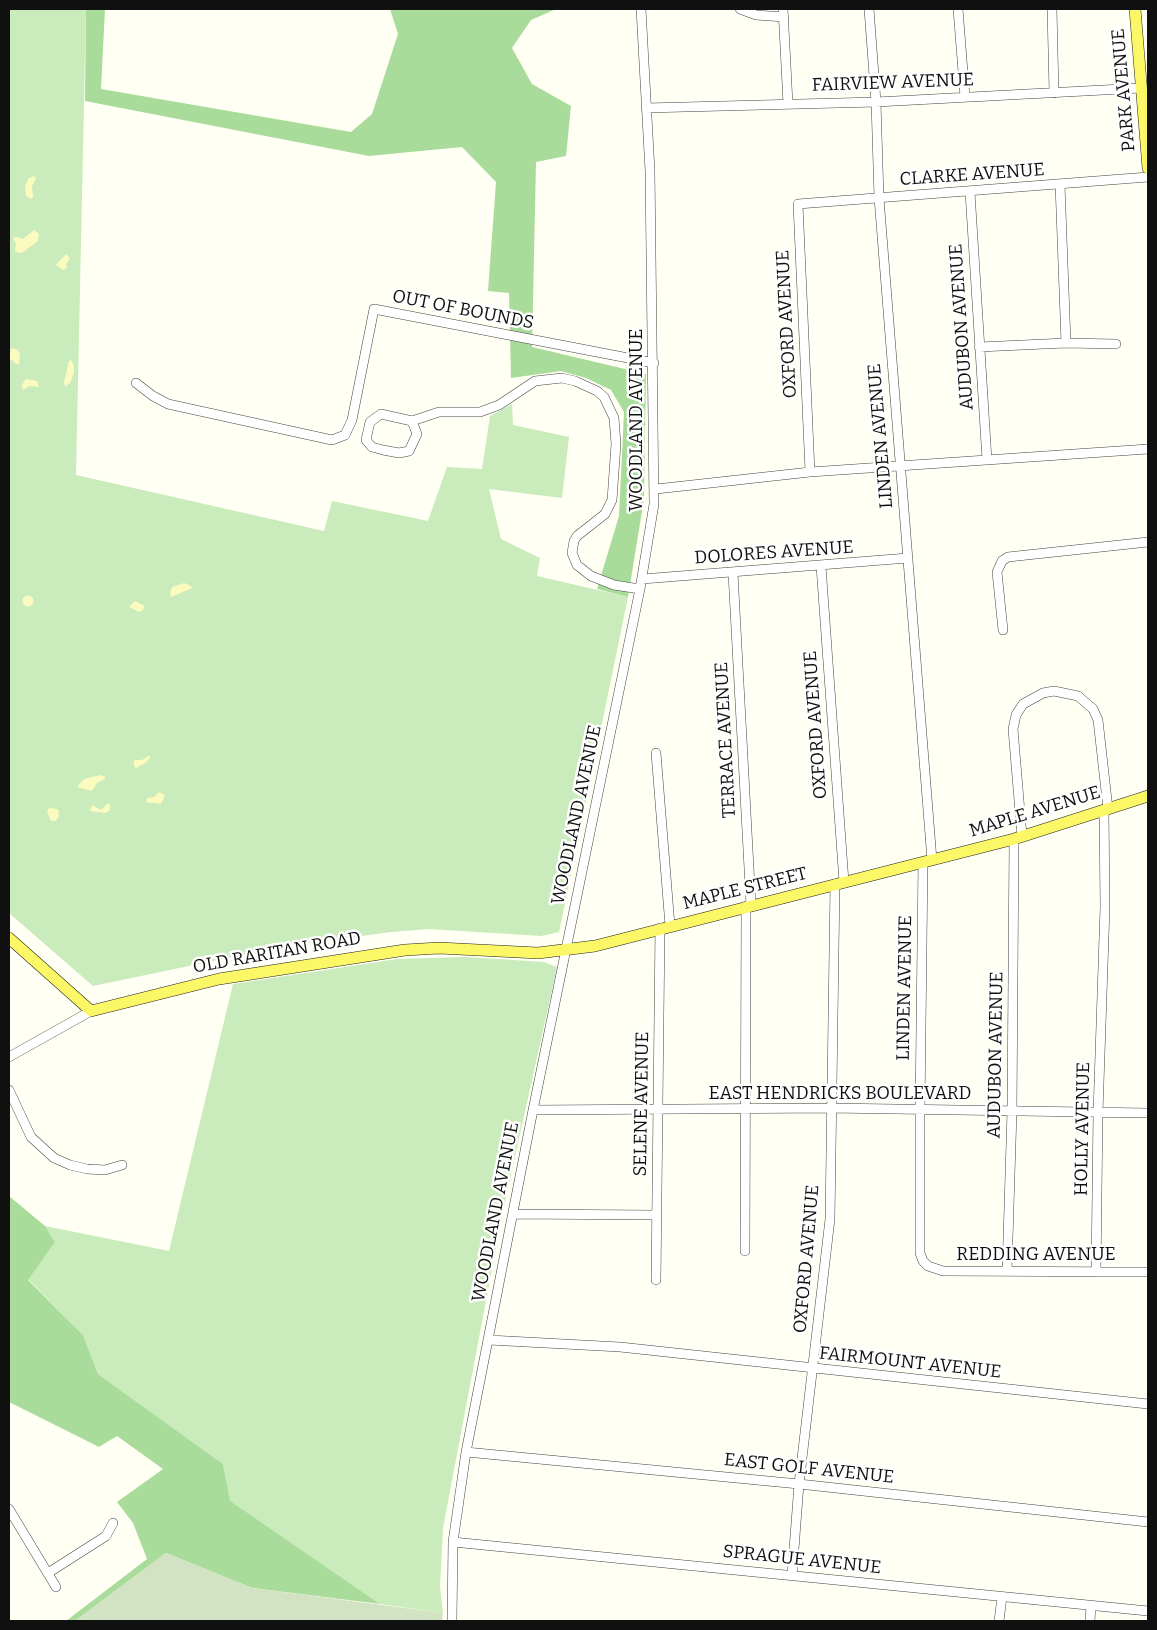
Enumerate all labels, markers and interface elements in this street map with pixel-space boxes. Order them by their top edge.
street label: PARK AVENUE [1108,28,1140,152]
street label: FAIRVIEW AVENUE [812,69,974,97]
street label: CLARKE AVENUE [899,159,1045,191]
street label: AUDUBON AVENUE [945,243,979,411]
street label: OXFORD AVENUE [772,249,802,399]
street label: OUT OF BOUNDS [390,286,536,334]
street label: WOODLAND AVENUE [626,328,648,512]
street label: LINDEN AVENUE [864,363,898,509]
street label: DOLORES AVENUE [694,537,854,569]
street label: OXFORD AVENUE [800,650,832,800]
street label: TERRACE AVENUE [711,661,741,819]
street label: WOODLAND AVENUE [547,723,607,907]
street label: MAPLE AVENUE [967,782,1103,842]
street label: MAPLE STREET [681,863,809,915]
street label: LINDEN AVENUE [893,915,917,1061]
street label: OLD RARITAN ROAD [191,928,363,978]
street label: AUDUBON AVENUE [984,971,1008,1139]
street label: SELENE AVENUE [630,1031,654,1177]
street label: HOLLY AVENUE [1071,1062,1095,1196]
street label: EAST HENDRICKS BOULEVARD [708,1083,972,1105]
street label: WOODLAND AVENUE [468,1120,524,1304]
street label: OXFORD AVENUE [790,1184,824,1334]
street label: REDDING AVENUE [956,1244,1116,1266]
street label: FAIRMOUNT AVENUE [818,1343,1002,1383]
street label: EAST GOLF AVENUE [723,1449,895,1489]
street label: SPRAGUE AVENUE [722,1541,882,1579]

